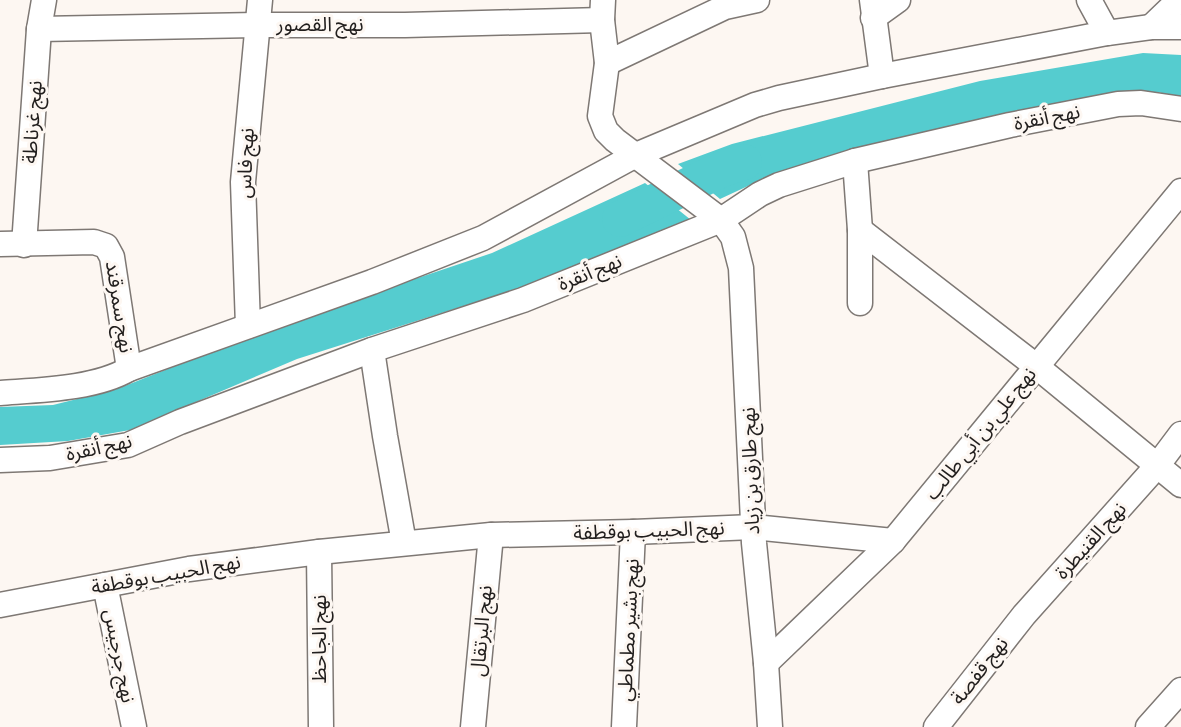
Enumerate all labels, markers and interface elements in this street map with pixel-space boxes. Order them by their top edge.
street label: نهج القصور [275,13,364,39]
street label: نهج غرناطة [18,79,50,165]
street label: نهج أنقرة [1012,99,1083,138]
street label: نهج فاس [232,127,262,199]
street label: نهج أنقرة [554,249,626,299]
street label: نهج سمرقند [98,259,138,355]
street label: نهج علي بن أبي طالب [920,363,1044,507]
street label: نهج طارق بن زياد [737,407,767,535]
street label: نهج أنقرة [64,429,135,469]
street label: نهج القنيطرة [1050,498,1133,586]
street label: نهج الحبيب بوقطفة [573,516,725,548]
street label: نهج الحبيب بوقطفة [89,550,243,602]
street label: نهج بشير مطماطي [613,558,647,702]
street label: نهج البرتقال [466,584,500,678]
street label: نهج الجاحظ [308,595,334,683]
street label: نهج جرجيس [96,607,140,705]
street label: نهج قفصة [946,632,1015,711]

